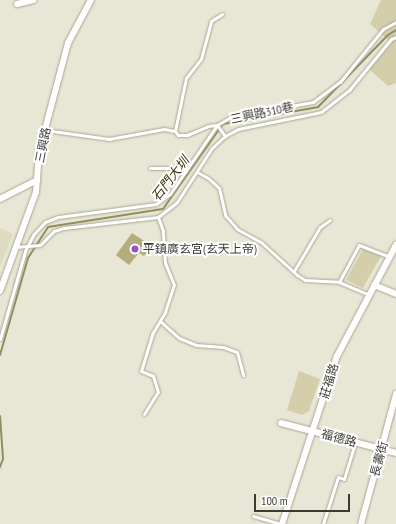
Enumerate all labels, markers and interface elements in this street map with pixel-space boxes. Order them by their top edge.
street label: 三興路310巷 [229,99,295,127]
street label: 三興路 [32,126,54,164]
water label: 石門大圳 [149,154,193,204]
place label: 平鎮廣玄宮(玄天上帝) [143,242,257,256]
marker: 平鎮廣玄宮(玄天上帝) [130,244,140,254]
street label: 莊福路 [317,362,341,400]
street label: 福德路 [320,426,358,450]
street label: 長壽街 [367,440,391,478]
scale bar [256,486,352,512]
text: 100 m [261,493,288,508]

